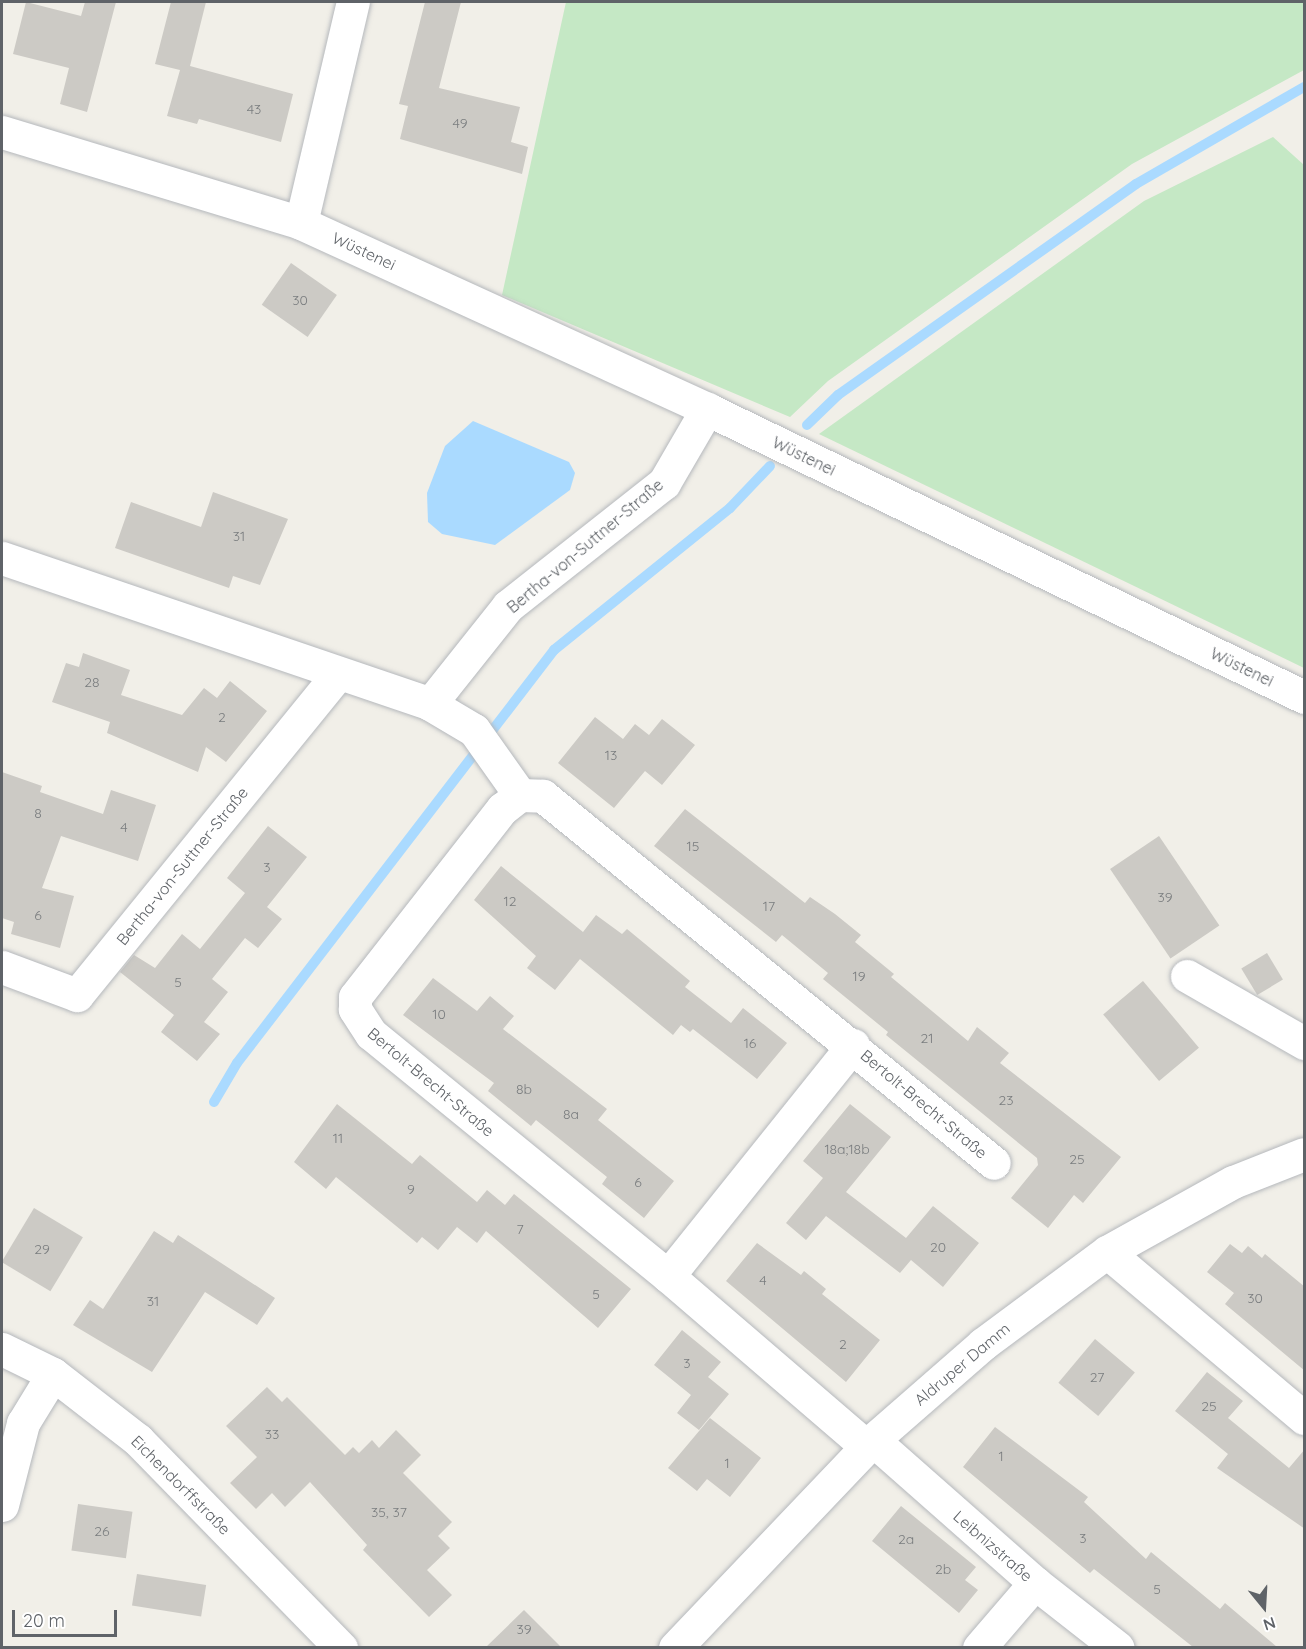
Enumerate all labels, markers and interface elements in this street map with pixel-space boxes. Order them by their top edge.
house number: 43 [247,101,261,117]
house number: 49 [453,115,467,131]
street label: Wüstenei [329,228,399,274]
house number: 30 [292,292,308,308]
street label: Wüstenei [769,432,839,480]
street label: Bertha-von-Suttner-Straße [503,475,667,617]
house number: 31 [233,528,245,544]
street label: Wüstenei [1207,643,1277,691]
house number: 28 [84,674,100,690]
house number: 2 [218,709,226,725]
house number: 13 [605,747,617,763]
street label: Bertha-von-Suttner-Straße [112,783,252,949]
house number: 8 [34,805,42,821]
house number: 4 [120,819,128,835]
house number: 15 [687,838,699,854]
house number: 3 [263,859,271,875]
house number: 39 [1157,889,1173,905]
house number: 12 [504,893,516,909]
house number: 17 [763,898,775,914]
house number: 6 [34,907,42,923]
house number: 19 [853,968,865,984]
house number: 5 [174,974,182,990]
house number: 10 [432,1006,446,1022]
street label: Bertolt-Brecht-Straße [364,1024,498,1140]
house number: 21 [921,1030,933,1046]
house number: 16 [744,1035,756,1051]
street label: Bertolt-Brecht-Straße [857,1046,991,1162]
house number: 8b [516,1081,532,1097]
house number: 23 [998,1092,1014,1108]
house number: 8a [563,1106,579,1122]
house number: 11 [333,1130,343,1146]
house number: 18a;18b [824,1141,870,1157]
house number: 25 [1069,1151,1085,1167]
house number: 6 [634,1174,642,1190]
house number: 9 [407,1181,415,1197]
house number: 7 [516,1221,524,1237]
house number: 20 [930,1239,946,1255]
house number: 29 [34,1241,50,1257]
house number: 4 [759,1272,767,1288]
house number: 5 [592,1286,600,1302]
house number: 30 [1247,1290,1263,1306]
house number: 31 [147,1293,159,1309]
street label: Aldruper Damm [910,1319,1014,1409]
house number: 2 [839,1336,847,1352]
house number: 3 [683,1355,691,1371]
house number: 27 [1090,1369,1104,1385]
house number: 25 [1201,1398,1217,1414]
house number: 33 [265,1426,279,1442]
street label: Eichendorffstraße [127,1431,235,1539]
house number: 1 [998,1448,1004,1464]
house number: 1 [724,1455,730,1471]
house number: 35, 37 [371,1504,407,1520]
street label: Leibnizstraße [950,1506,1036,1586]
house number: 26 [94,1523,110,1539]
house number: 3 [1079,1530,1087,1546]
house number: 2a [898,1531,914,1547]
house number: 2b [935,1561,951,1577]
north arrow [1234,1577,1294,1637]
house number: 5 [1153,1581,1161,1597]
scale bar [15,1598,120,1636]
text: 20 m [23,1609,65,1632]
text: N [1261,1613,1278,1635]
house number: 39 [516,1621,532,1637]

